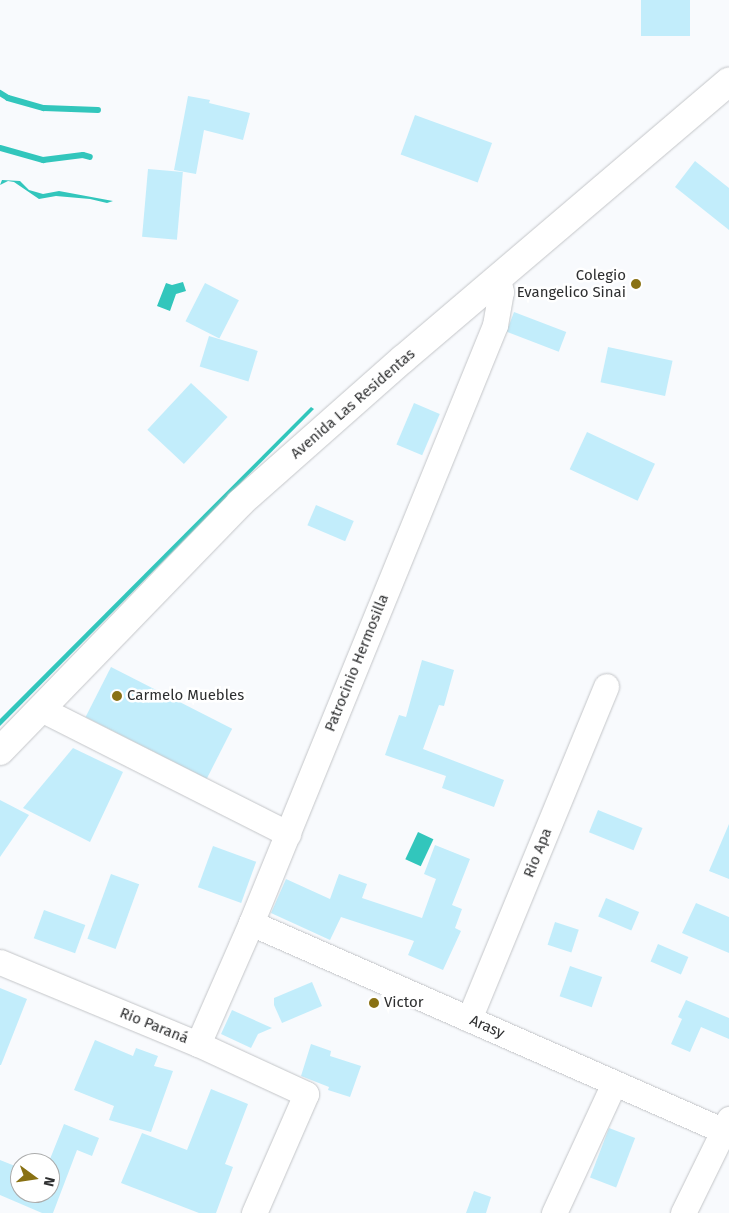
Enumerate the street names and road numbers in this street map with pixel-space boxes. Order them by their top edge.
street label: Avenida Las Residentas [287,345,419,463]
street label: Patrocinio Hermosilla [321,592,393,734]
street label: Rio Apa [520,826,556,880]
street label: Rio Paraná [117,1004,191,1048]
street label: Arasy [467,1011,507,1043]

